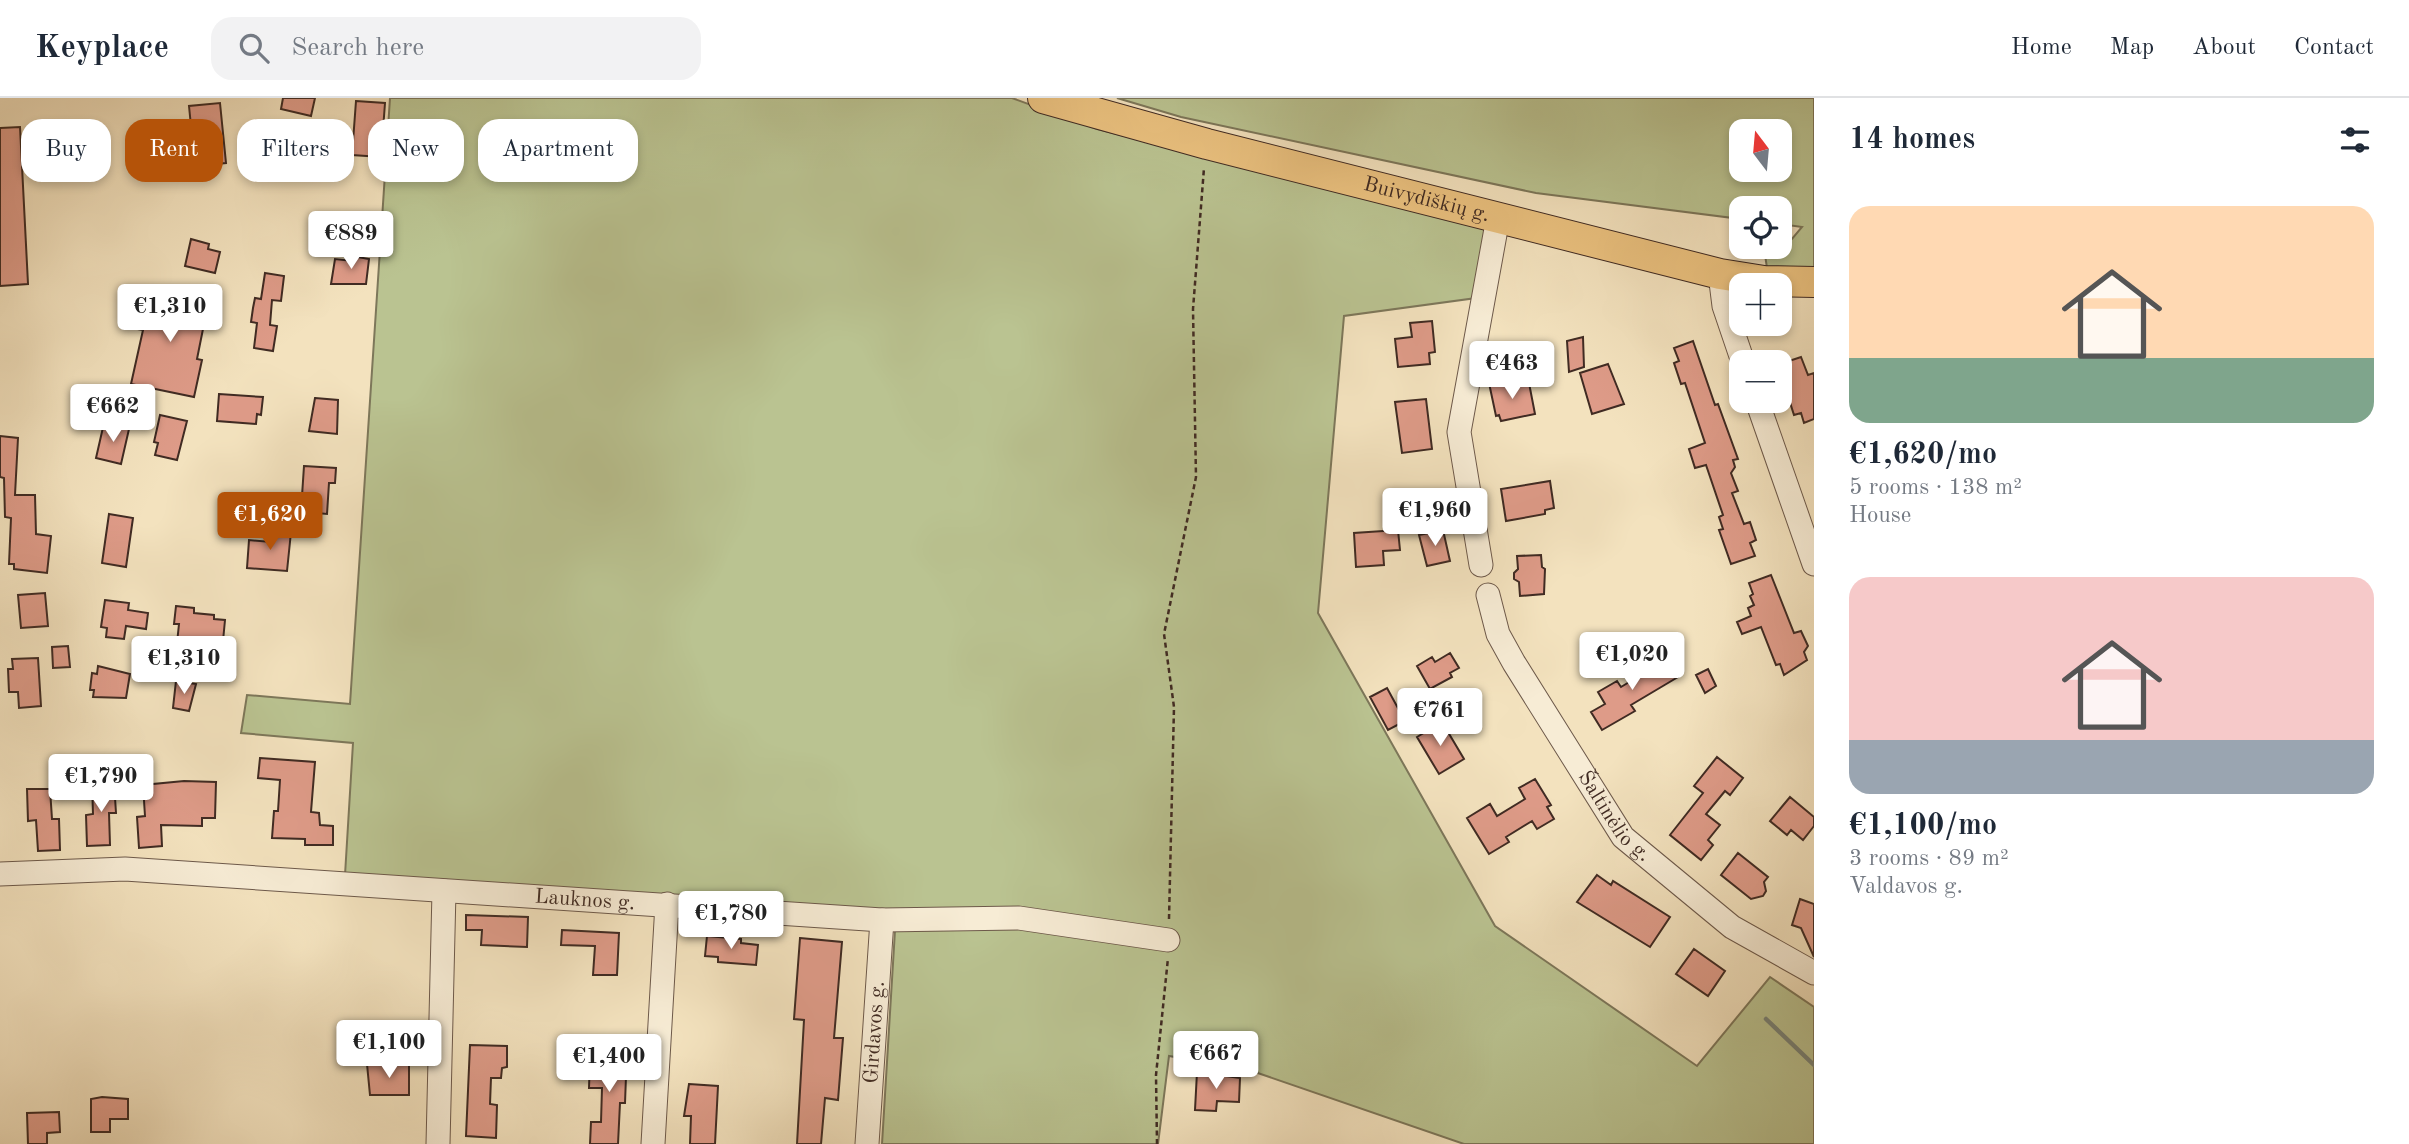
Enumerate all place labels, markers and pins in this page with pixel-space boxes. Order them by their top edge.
pin: €889 [310,212,392,271]
pin: €1,310 [113,285,227,344]
pin: €463 [1471,342,1553,401]
pin: €662 [72,384,154,444]
pin: €1,960 [1378,489,1492,548]
pin: €1,620 [213,492,327,552]
pin: €1,020 [1575,632,1689,692]
pin: €1,310 [127,636,241,696]
pin: €761 [1399,688,1481,748]
pin: €1,790 [44,754,158,814]
pin: €1,780 [674,892,788,951]
pin: €1,100 [332,1020,446,1080]
pin: €667 [1175,1032,1257,1091]
pin: €1,400 [552,1034,666,1094]

